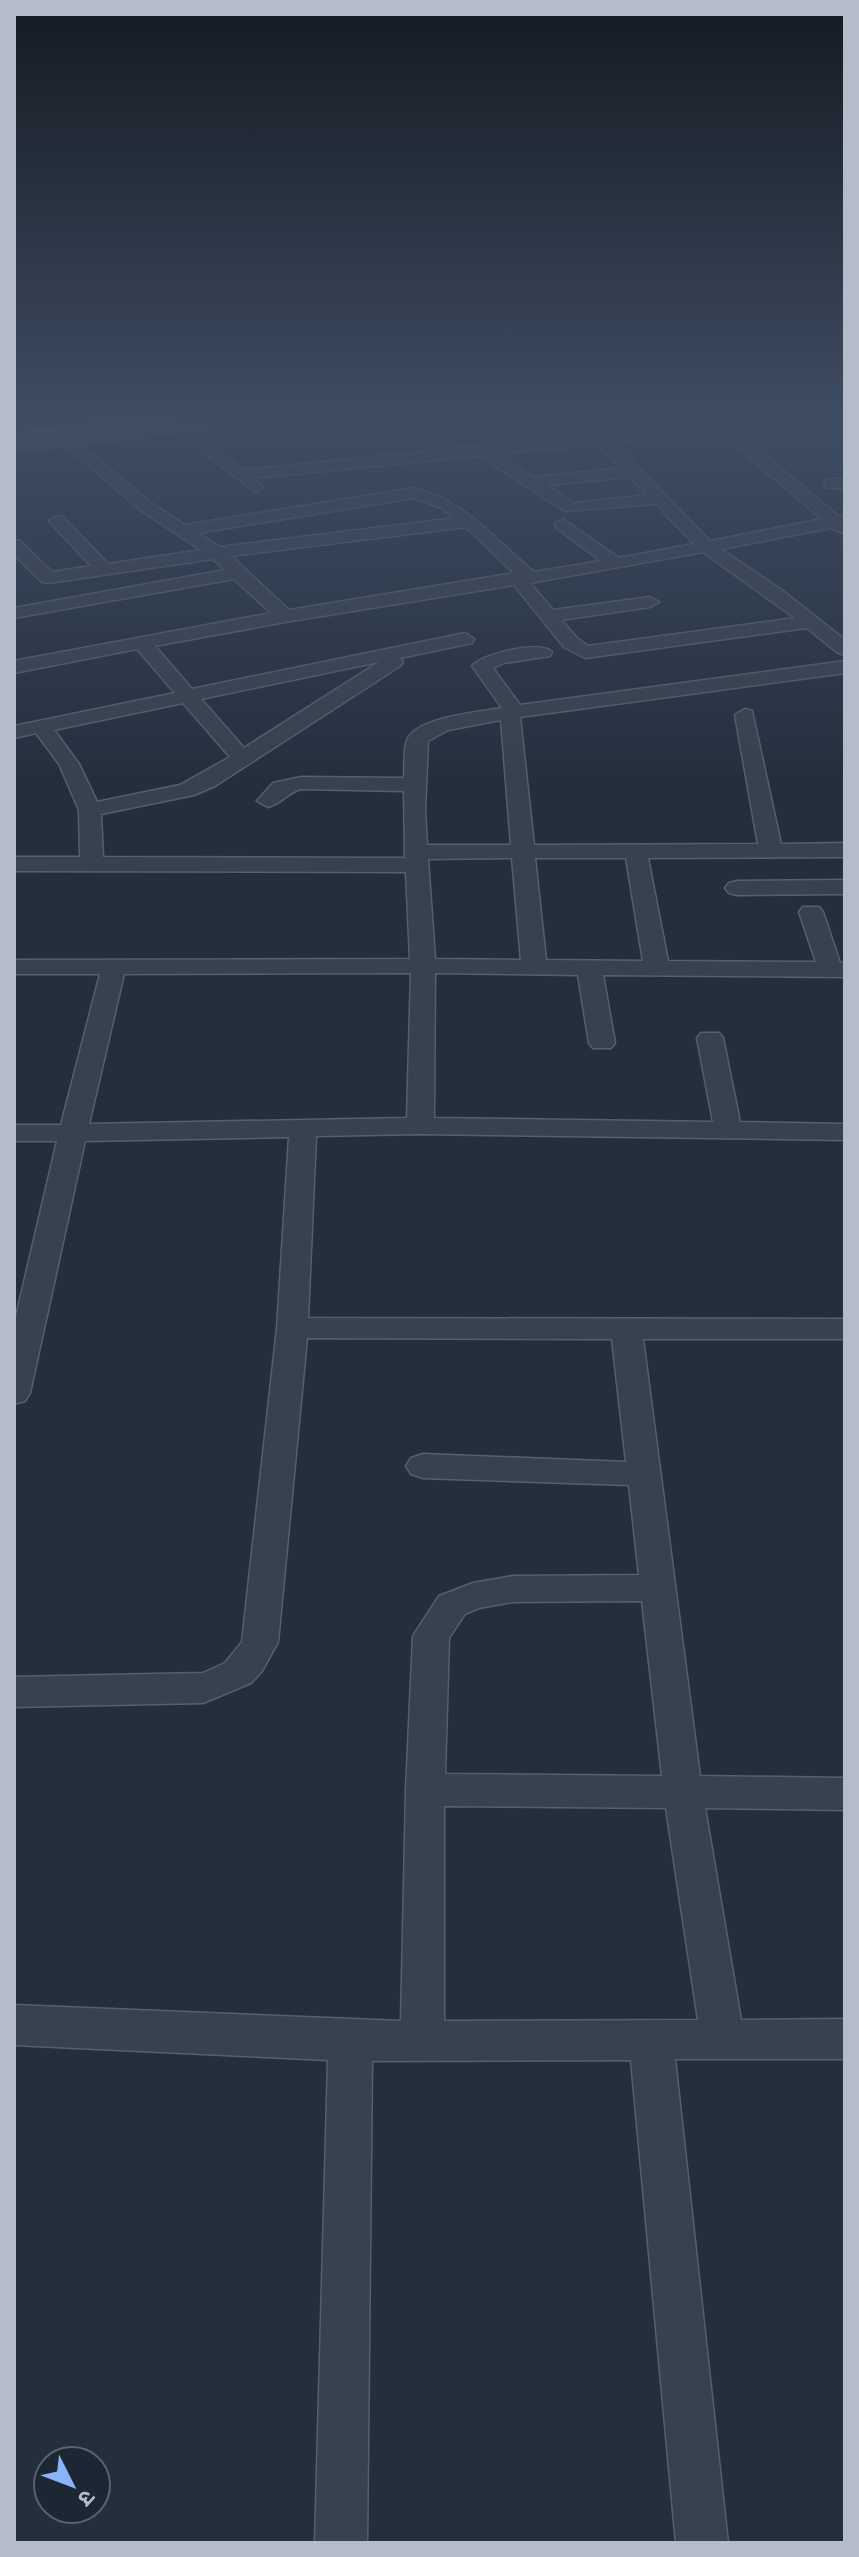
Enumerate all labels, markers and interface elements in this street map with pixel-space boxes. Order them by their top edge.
north arrow [32,2445,112,2525]
text: उ [72,2485,100,2512]

